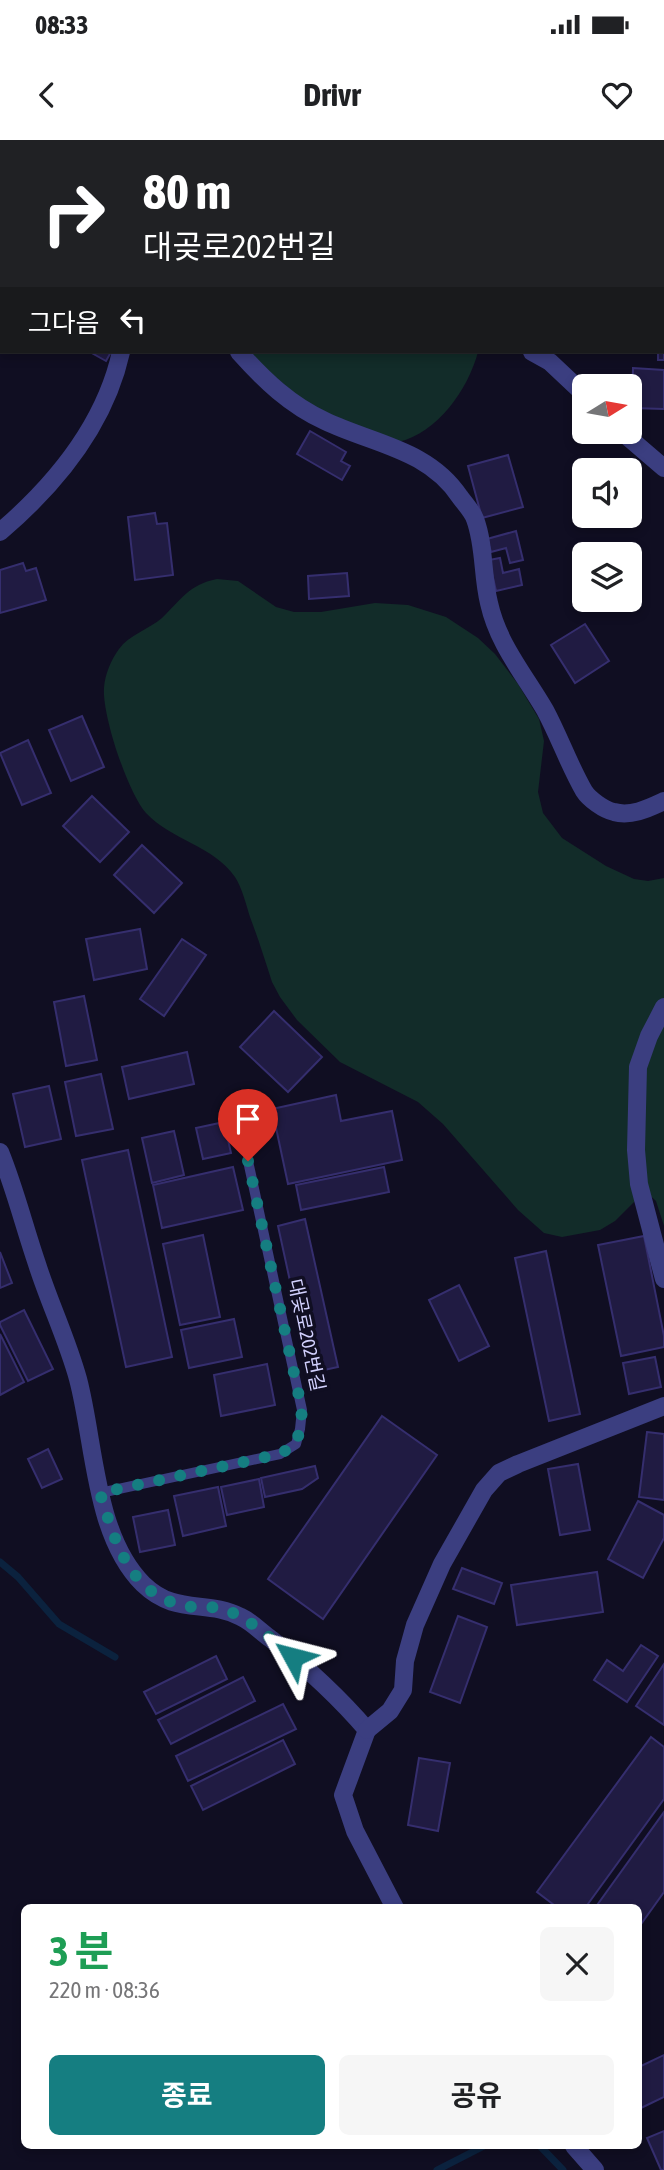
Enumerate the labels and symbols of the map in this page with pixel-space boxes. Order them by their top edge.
north arrow [572,374,642,444]
pin [218,1089,278,1161]
street label: 대곶로202번길 [284,1277,330,1393]
position arrow [256,1620,330,1694]

